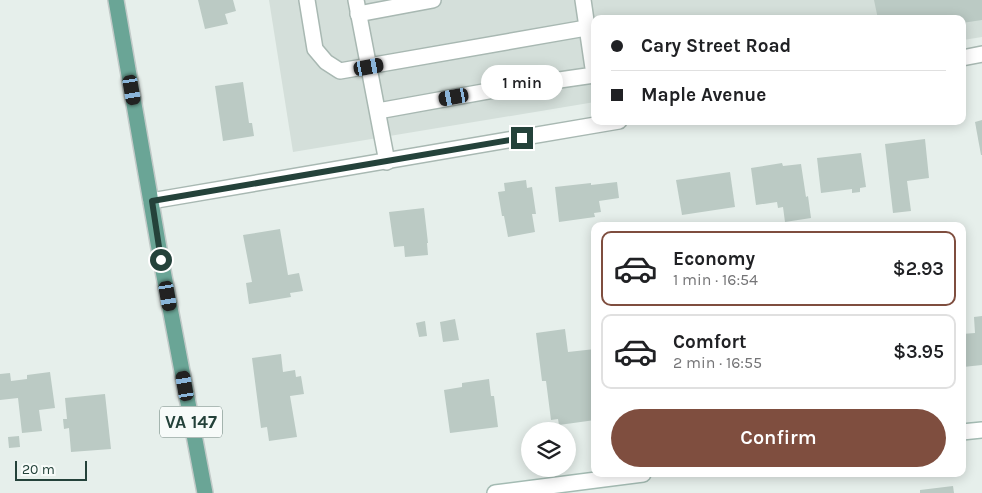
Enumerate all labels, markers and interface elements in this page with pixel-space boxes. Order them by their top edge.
text: Cary Street Road [641,35,791,57]
car [352,57,385,77]
callout: 1 min [481,66,563,100]
text: 1 min [502,73,542,92]
car [122,74,141,106]
text: Maple Avenue [641,84,766,106]
car [437,87,470,107]
route end [511,127,533,149]
icon: car [613,246,658,291]
text: Economy [673,248,755,270]
route start [150,249,172,271]
text: $2.93 [893,258,944,280]
text: 1 min · 16:54 [673,270,758,289]
car [158,280,177,312]
icon: car [613,329,658,374]
text: Comfort [673,331,747,353]
text: $3.95 [893,341,944,363]
text: 2 min · 16:55 [673,353,762,372]
car [175,370,194,402]
road number: VA 147 [160,407,222,438]
button: Confirm [611,409,946,467]
map controls [521,422,576,477]
button: layers [521,422,576,477]
scale bar [15,458,88,481]
text: 20 m [22,461,55,478]

